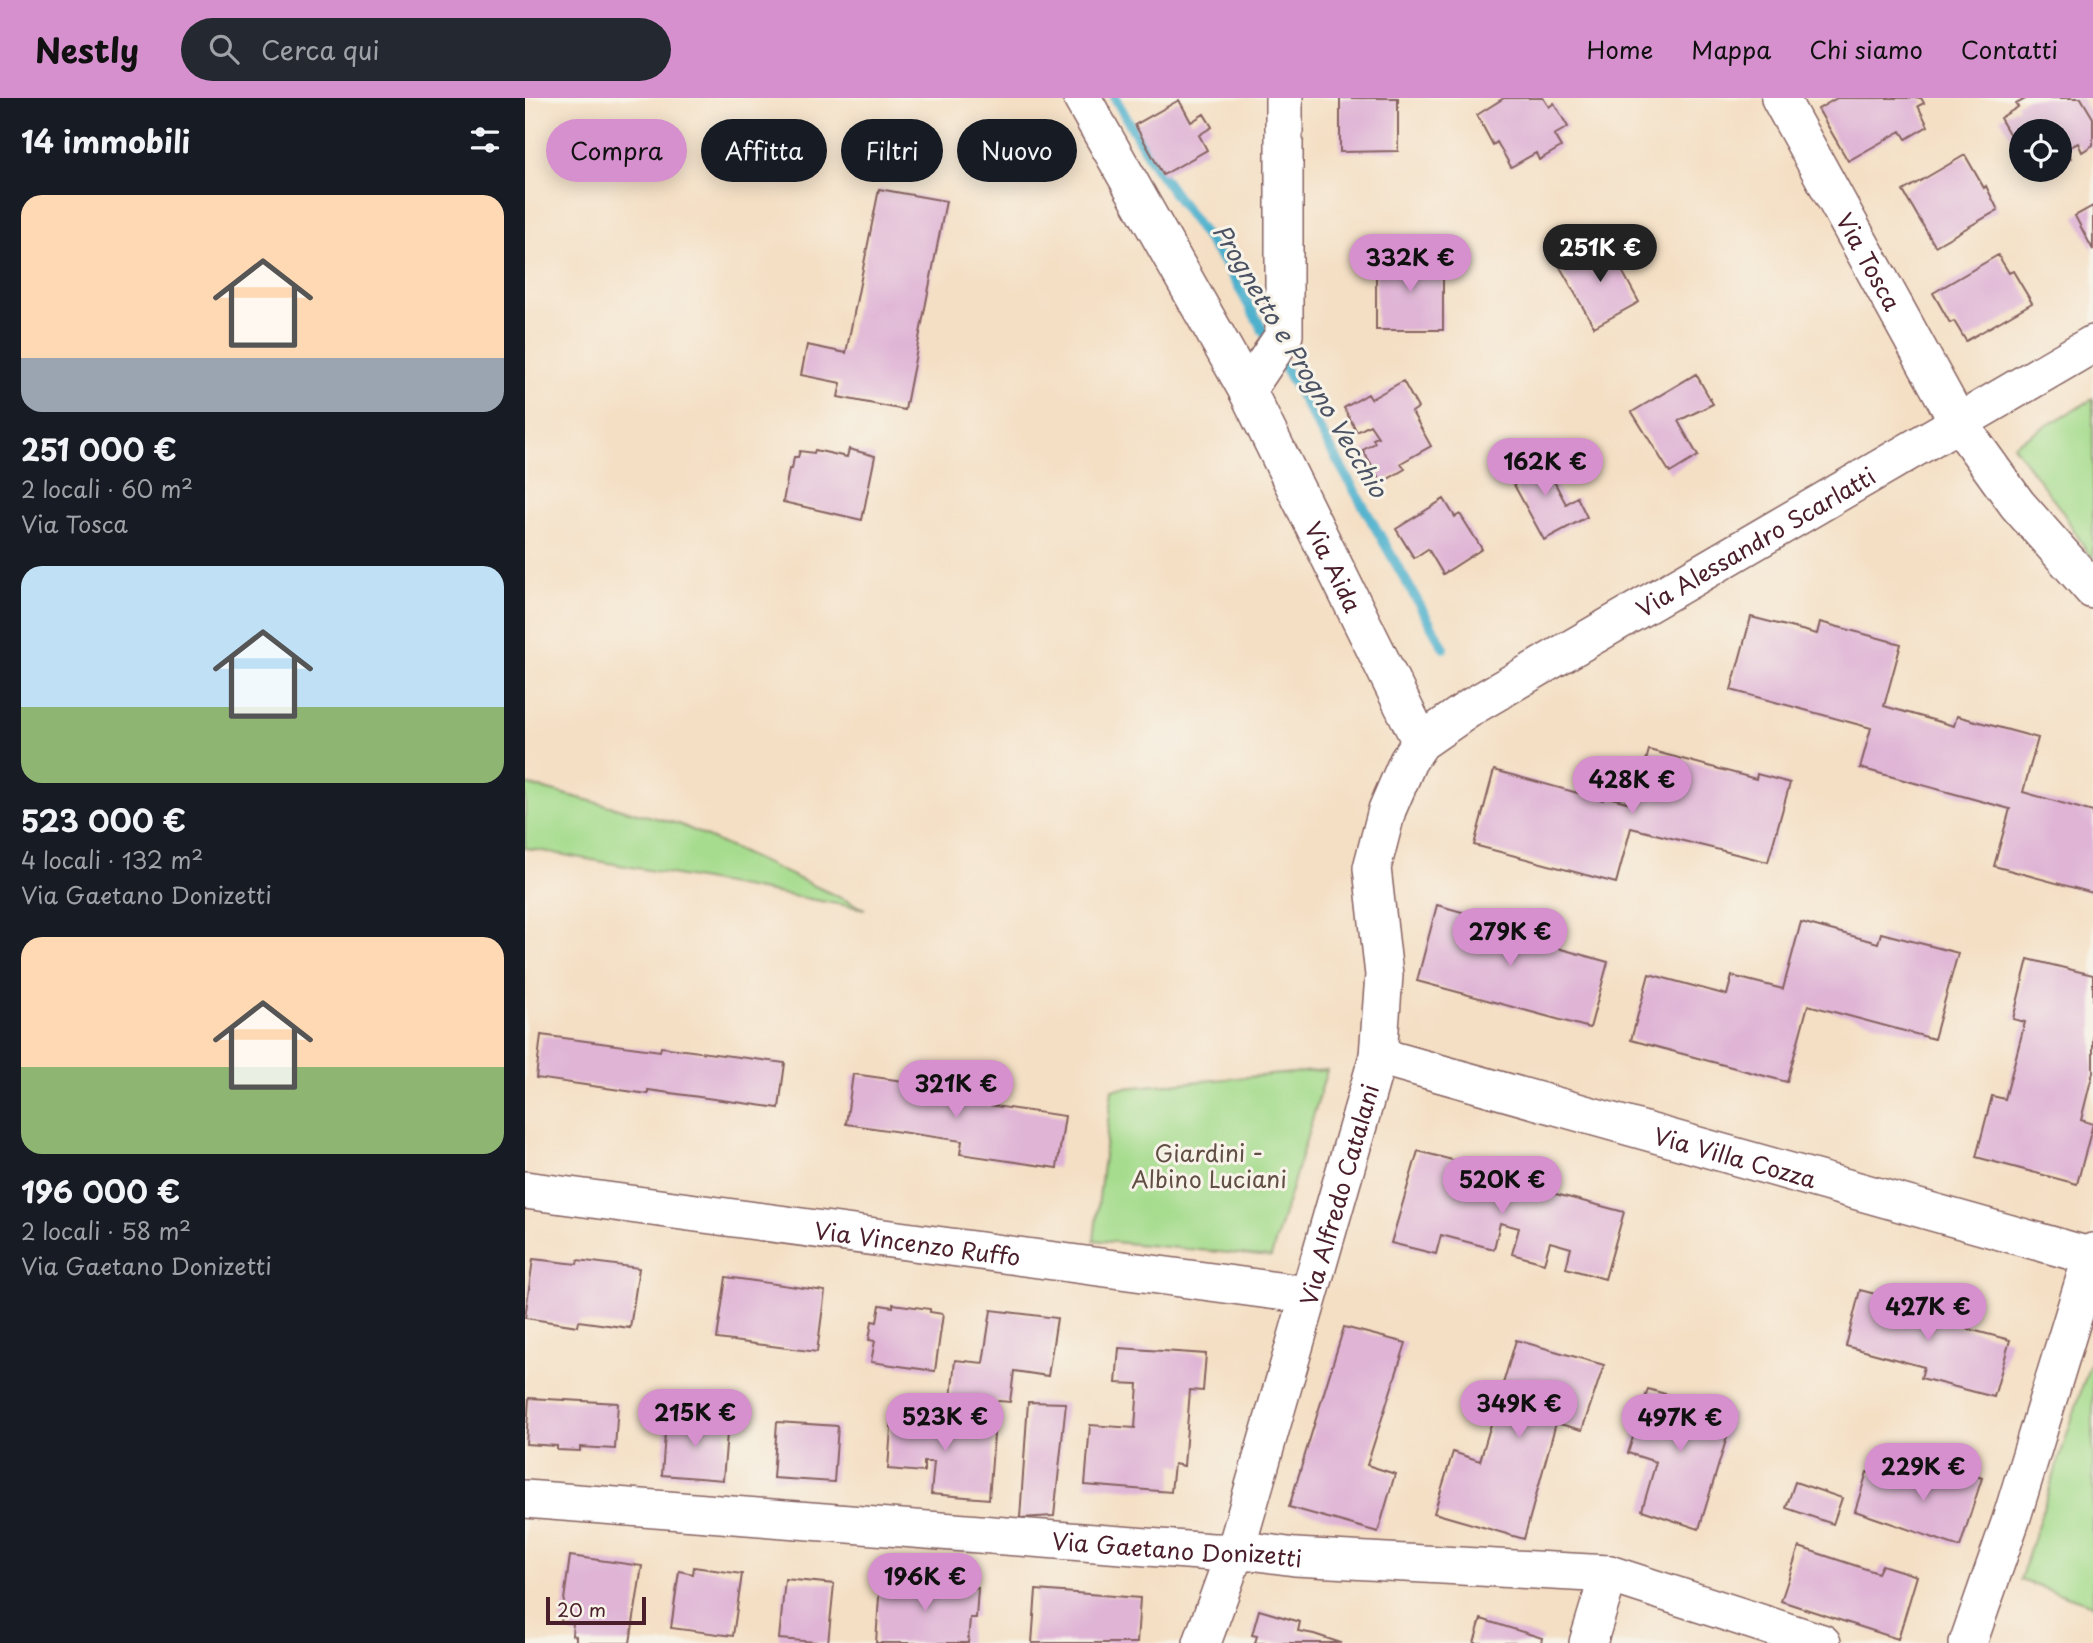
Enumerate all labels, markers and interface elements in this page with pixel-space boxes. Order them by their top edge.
search box [181,18,671,81]
text: Nestly [35,24,139,74]
icon: search [205,30,243,68]
text: Cerca qui [261,30,380,69]
text: Home [1587,31,1653,67]
text: Mappa [1691,31,1771,67]
text: Chi siamo [1809,31,1923,67]
text: Contatti [1961,31,2058,67]
text: 14 immobili [21,118,190,163]
chip: Compra [546,119,687,182]
chip: Affitta [701,119,827,182]
chip: Filtri [841,119,943,182]
chip: Nuovo [957,119,1077,182]
map controls [2009,119,2072,182]
button: locate [2009,119,2072,182]
icon: filters [466,121,504,159]
street label: Via Tosca [1828,206,1911,317]
water label: Prognetto e Progno Vecchio [1205,216,1398,505]
pin: 251K € [1543,225,1657,284]
text: 251K € [1559,229,1641,264]
pin: 332K € [1353,234,1467,294]
text: 332K € [1365,239,1455,274]
icon: home [200,240,326,366]
text: 251 000 € [21,426,177,471]
pin: 162K € [1488,438,1602,498]
text: 162K € [1503,443,1587,478]
street label: Via Alessandro Scarlatti [1629,458,1881,625]
text: 2 locali · 60 m² [21,471,193,506]
text: Via Tosca [21,506,128,541]
street label: Via Aida [1297,515,1371,618]
icon: home [200,611,326,737]
pin: 428K € [1575,756,1689,816]
text: 428K € [1589,761,1675,796]
text: 523 000 € [21,797,186,842]
text: 4 locali · 132 m² [21,842,203,877]
text: Via Gaetano Donizetti [21,877,272,912]
pin: 279K € [1453,908,1567,968]
text: 279K € [1468,913,1552,948]
icon: home [200,982,326,1108]
pin: 321K € [899,1060,1013,1120]
text: 321K € [915,1065,997,1100]
street label: Via Alfredo Catalani [1290,1079,1387,1309]
street label: Via Villa Cozza [1650,1117,1821,1196]
park label: Giardini - Albino Luciani [1131,1135,1287,1196]
pin: 520K € [1445,1156,1559,1216]
text: 520K € [1459,1161,1545,1196]
text: 196 000 € [21,1168,180,1213]
street label: Via Vincenzo Ruffo [812,1211,1023,1274]
text: 2 locali · 58 m² [21,1213,191,1248]
text: Via Gaetano Donizetti [21,1248,272,1283]
pin: 427K € [1871,1284,1985,1343]
text: 427K € [1885,1288,1971,1323]
pin: 349K € [1462,1380,1576,1440]
text: 349K € [1476,1385,1562,1420]
pin: 215K € [638,1390,752,1449]
text: 215K € [654,1394,736,1429]
pin: 523K € [888,1394,1002,1453]
pin: 497K € [1623,1394,1737,1454]
text: 523K € [902,1398,988,1433]
text: 497K € [1637,1399,1723,1434]
pin: 229K € [1866,1444,1980,1503]
text: 229K € [1881,1448,1965,1483]
street label: Via Gaetano Donizetti [1051,1522,1303,1575]
pin: 196K € [868,1554,982,1613]
text: 196K € [884,1558,966,1593]
scale bar [546,1594,646,1626]
text: 20 m [557,1595,606,1623]

